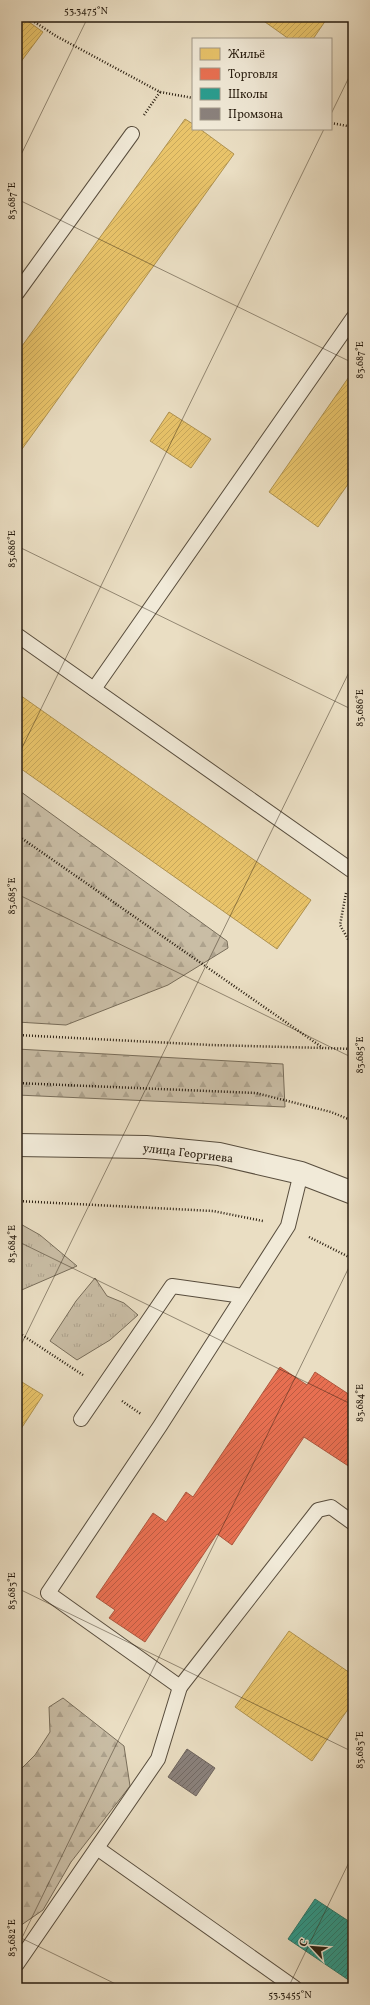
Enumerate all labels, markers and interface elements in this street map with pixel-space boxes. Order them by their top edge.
text: 53.3475°N [64,4,108,18]
legend [192,38,332,130]
text: Жильё [228,47,265,63]
text: Торговля [228,67,278,83]
text: Школы [228,87,268,103]
text: Промзона [228,107,283,123]
text: 83.687°E [5,182,19,220]
text: 83.687°E [353,341,367,379]
text: 83.686°E [5,530,19,568]
text: 83.686°E [353,689,367,727]
text: 83.685°E [5,877,19,915]
text: 83.685°E [353,1036,367,1074]
street label: улица Георгиева [142,1141,234,1167]
text: 83.684°E [5,1225,19,1263]
text: 83.684°E [353,1384,367,1422]
text: 83.683°E [5,1572,19,1610]
text: 83.683°E [353,1731,367,1769]
text: 83.682°E [5,1919,19,1957]
north arrow [292,1927,332,1967]
text: С [296,1937,313,1950]
text: 53.3455°N [268,1988,312,2002]

